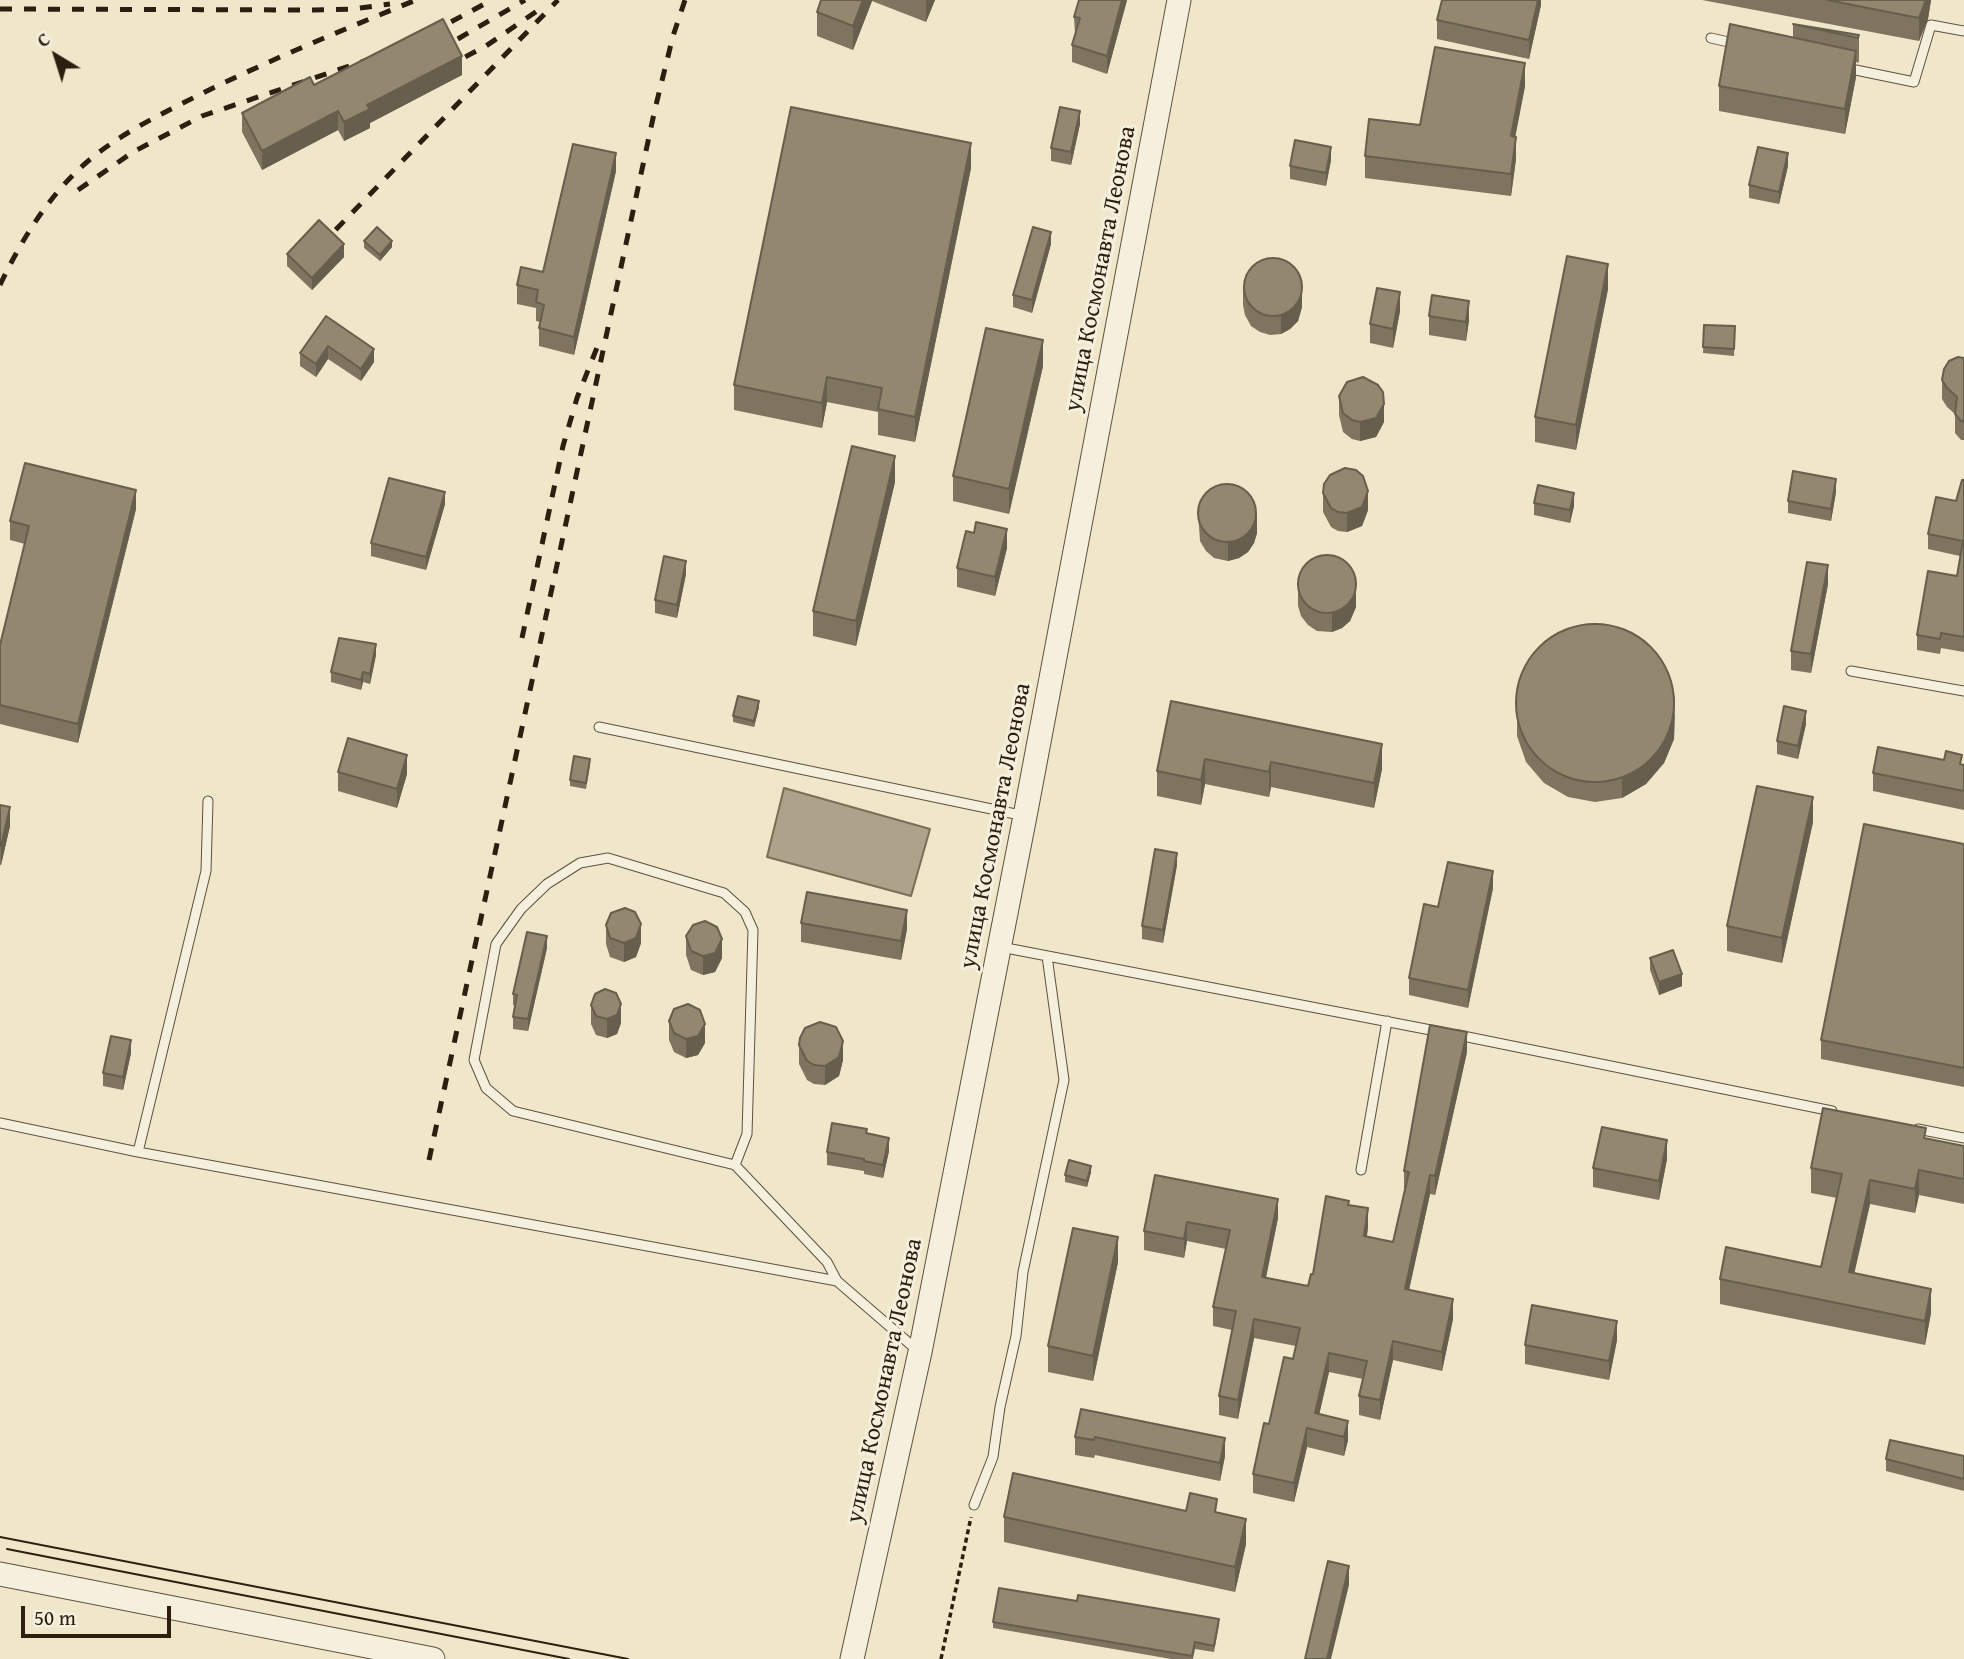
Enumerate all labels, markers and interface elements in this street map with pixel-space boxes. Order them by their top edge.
north arrow [21,21,91,91]
text: С [30,25,56,54]
street label: улица Космонавта Леонова [1059,124,1143,414]
street label: улица Космонавта Леонова [954,681,1038,971]
street label: улица Космонавта Леонова [841,1236,929,1526]
scale bar [24,1592,175,1636]
text: 50 m [34,1602,76,1633]

